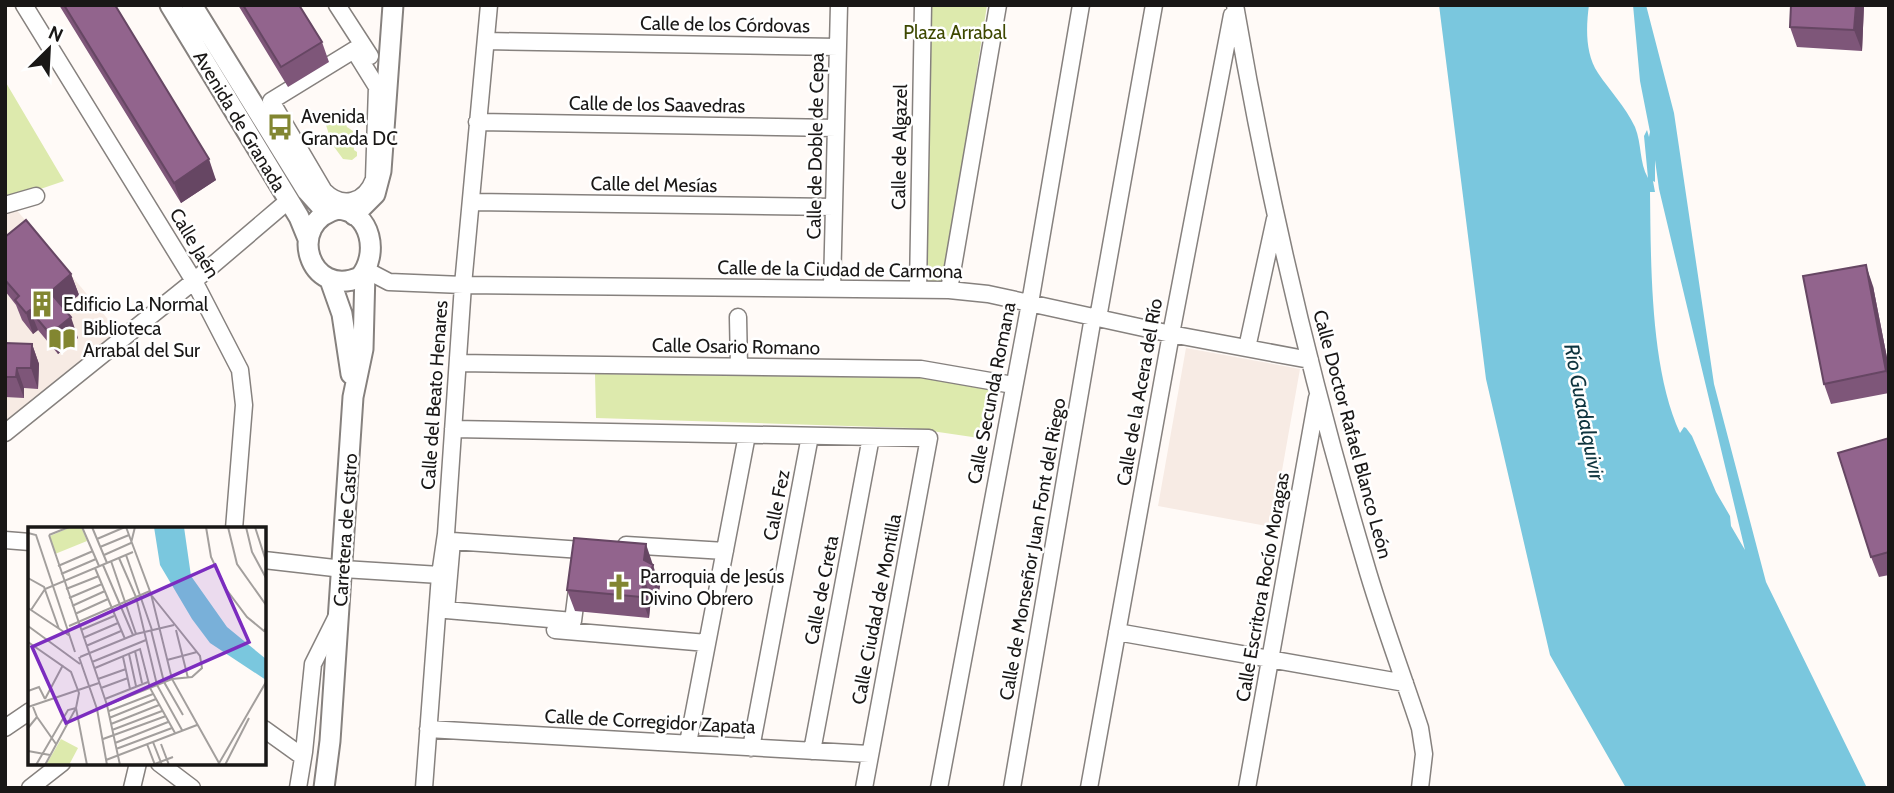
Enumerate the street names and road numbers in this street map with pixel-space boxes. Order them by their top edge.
street label: Calle de los Córdovas [640,12,810,37]
street label: Avenida de Granada [188,47,291,196]
street label: Calle de Doble de Cepa [802,52,829,240]
street label: Calle de Algazel [887,83,912,210]
street label: Calle de los Saavedras [569,91,746,118]
street label: Calle del Mesías [591,172,718,197]
street label: Calle Jaén [165,204,224,283]
street label: Calle de la Ciudad de Carmona [717,256,963,283]
street label: Calle de la Acera del Río [1112,297,1167,488]
street label: Calle del Beato Henares [416,299,453,490]
street label: Calle Secunda Romana [963,300,1020,486]
street label: Calle Doctor Rafael Blanco León [1308,307,1397,561]
street label: Calle Osario Romano [652,334,820,359]
street label: Calle de Monseñor Juan Font del Riego [995,396,1070,702]
street label: Carretera de Castro [329,453,362,607]
street label: Calle Fez [758,468,795,542]
street label: Calle Escritora Rocío Moragas [1231,470,1294,704]
street label: Calle Ciudad de Montilla [847,512,906,706]
street label: Calle de Creta [800,534,843,647]
street label: Calle de Corregidor Zapata [544,704,756,739]

